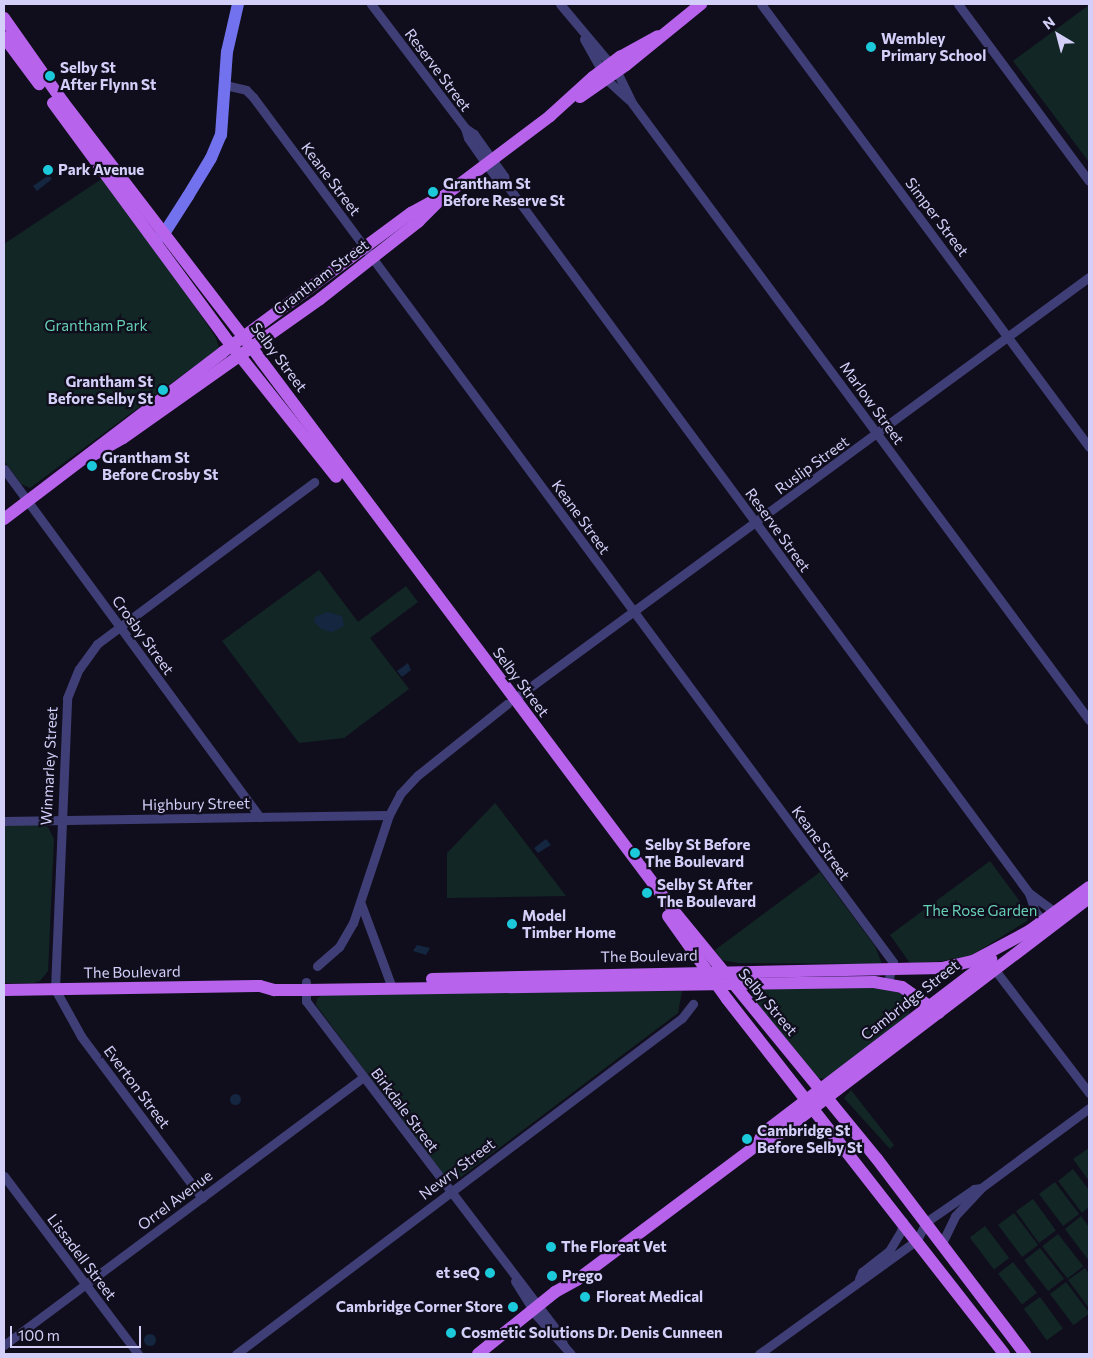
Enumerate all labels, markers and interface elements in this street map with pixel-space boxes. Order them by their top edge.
north arrow [1033,10,1083,60]
text: N [1039,13,1058,33]
street label: Reserve Street [401,25,475,115]
place label: Wembley Primary School [881,29,986,64]
marker: Wembley Primary School [865,41,877,53]
place label: Selby St After Flynn St [60,58,156,93]
marker: Selby St After Flynn St [44,70,56,82]
street label: Keane Street [298,139,364,219]
place label: Park Avenue [58,161,144,179]
marker: Park Avenue [42,164,54,176]
place label: Grantham St Before Reserve St [443,174,565,209]
street label: Simper Street [902,174,972,260]
marker: Grantham St Before Reserve St [427,186,439,198]
street label: Grantham Street [270,235,372,319]
park label: Grantham Park [44,317,148,335]
street label: Selby Street [247,319,311,395]
street label: Marlow Street [836,358,908,448]
place label: Grantham St Before Selby St [48,372,153,407]
marker: Grantham St Before Selby St [157,384,169,396]
street label: Ruslip Street [772,432,852,498]
place label: Grantham St Before Crosby St [102,448,218,483]
marker: Grantham St Before Crosby St [86,460,98,472]
street label: Keane Street [548,476,614,558]
street label: Reserve Street [742,485,814,575]
street label: Crosby Street [108,592,178,678]
street label: Selby Street [489,644,553,720]
street label: Winmarley Street [37,706,61,826]
street label: Highbury Street [142,794,250,814]
street label: Keane Street [788,802,854,884]
place label: Selby St Before The Boulevard [645,835,750,870]
marker: Selby St Before The Boulevard [629,847,641,859]
place label: Selby St After The Boulevard [657,875,756,910]
marker: Selby St After The Boulevard [641,887,653,899]
park label: The Rose Garden [923,902,1037,920]
place label: Model Timber Home [522,906,616,941]
marker: Model Timber Home [506,918,518,930]
street label: The Boulevard [600,946,698,966]
street label: Cambridge Street [857,956,963,1044]
street label: The Boulevard [83,962,181,982]
street label: Selby Street [735,965,801,1039]
street label: Everton Street [100,1042,174,1132]
street label: Birkdale Street [367,1064,443,1156]
place label: Cambridge St Before Selby St [757,1121,862,1156]
marker: Cambridge St Before Selby St [741,1133,753,1145]
street label: Newry Street [416,1135,498,1203]
street label: Orrel Avenue [134,1166,216,1234]
street label: Lissadell Street [44,1210,120,1304]
place label: The Floreat Vet [561,1238,667,1256]
marker: The Floreat Vet [545,1241,557,1253]
place label: et seQ [436,1264,480,1282]
marker: et seQ [484,1267,496,1279]
place label: Prego [562,1267,603,1285]
marker: Prego [546,1270,558,1282]
place label: Floreat Medical [596,1288,703,1306]
marker: Floreat Medical [578,1290,592,1304]
place label: Cambridge Corner Store [336,1298,503,1316]
marker: Cambridge Corner Store [507,1301,519,1313]
scale bar [12,1316,144,1348]
place label: Cosmetic Solutions Dr. Denis Cunneen [461,1324,723,1342]
text: 100 m [18,1326,60,1344]
marker: Cosmetic Solutions Dr. Denis Cunneen [445,1327,457,1339]

